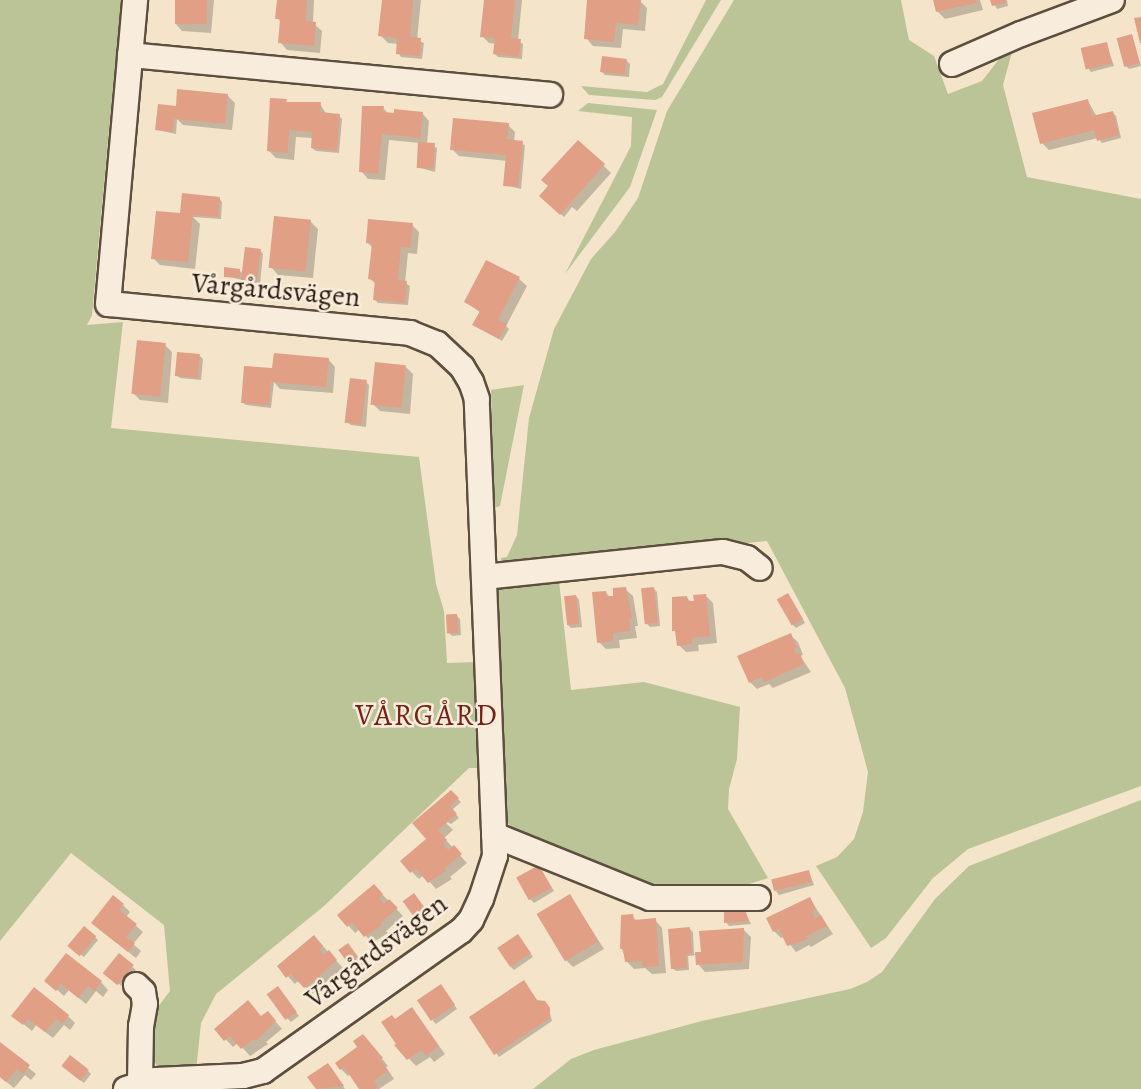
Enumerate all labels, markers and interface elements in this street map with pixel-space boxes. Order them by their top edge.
street label: Vårgårdsvägen [190,266,362,314]
district label: VÅRGÅRD [356,697,498,733]
street label: Vårgårdsvägen [298,887,454,1015]

